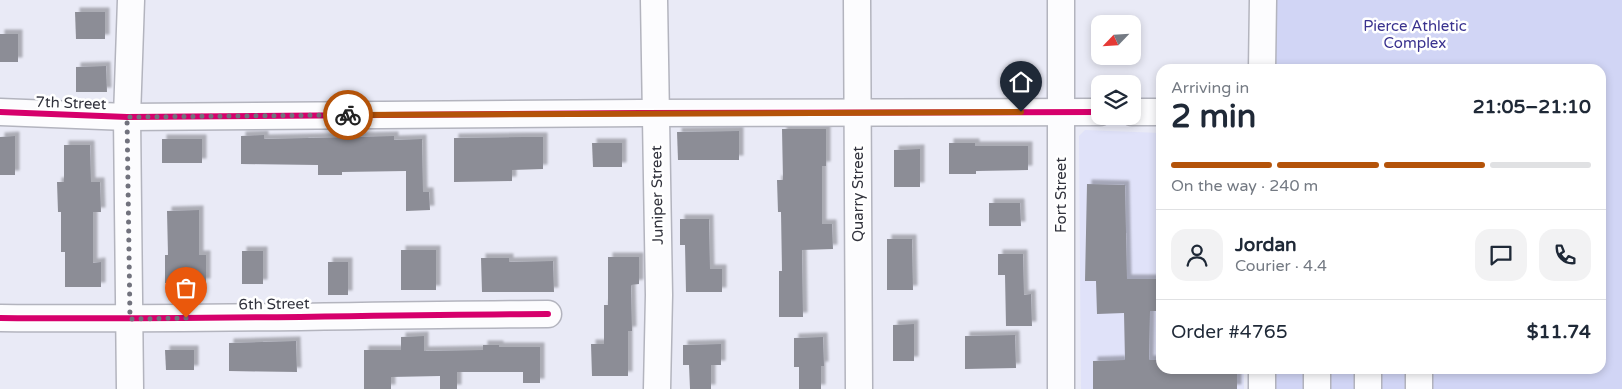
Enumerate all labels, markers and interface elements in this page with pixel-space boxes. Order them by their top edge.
north arrow [1091,15,1141,65]
map controls [1091,15,1141,125]
park label: Pierce Athletic Complex [1363,17,1467,52]
pin [1000,61,1042,112]
icon: home [1007,68,1035,96]
button: layers [1091,75,1141,125]
text: Arriving in [1171,78,1249,98]
courier [323,90,373,140]
street label: 7th Street [35,93,107,113]
text: 21:05–21:10 [1473,96,1591,118]
text: 2 min [1171,98,1256,136]
icon: bike [334,101,362,129]
street label: Juniper Street [647,145,667,245]
street label: Quarry Street [849,146,867,242]
street label: Fort Street [1052,157,1070,233]
text: On the way · 240 m [1171,176,1318,196]
button: person [1171,229,1223,281]
button: chat [1475,229,1527,281]
button: phone [1539,229,1591,281]
text: Jordan [1235,234,1297,256]
text: Courier · 4.4 [1235,256,1327,276]
pin [165,267,207,318]
icon: bag [172,274,200,302]
street label: 6th Street [238,294,310,314]
text: Order #4765 [1171,321,1288,343]
text: $11.74 [1527,321,1591,343]

